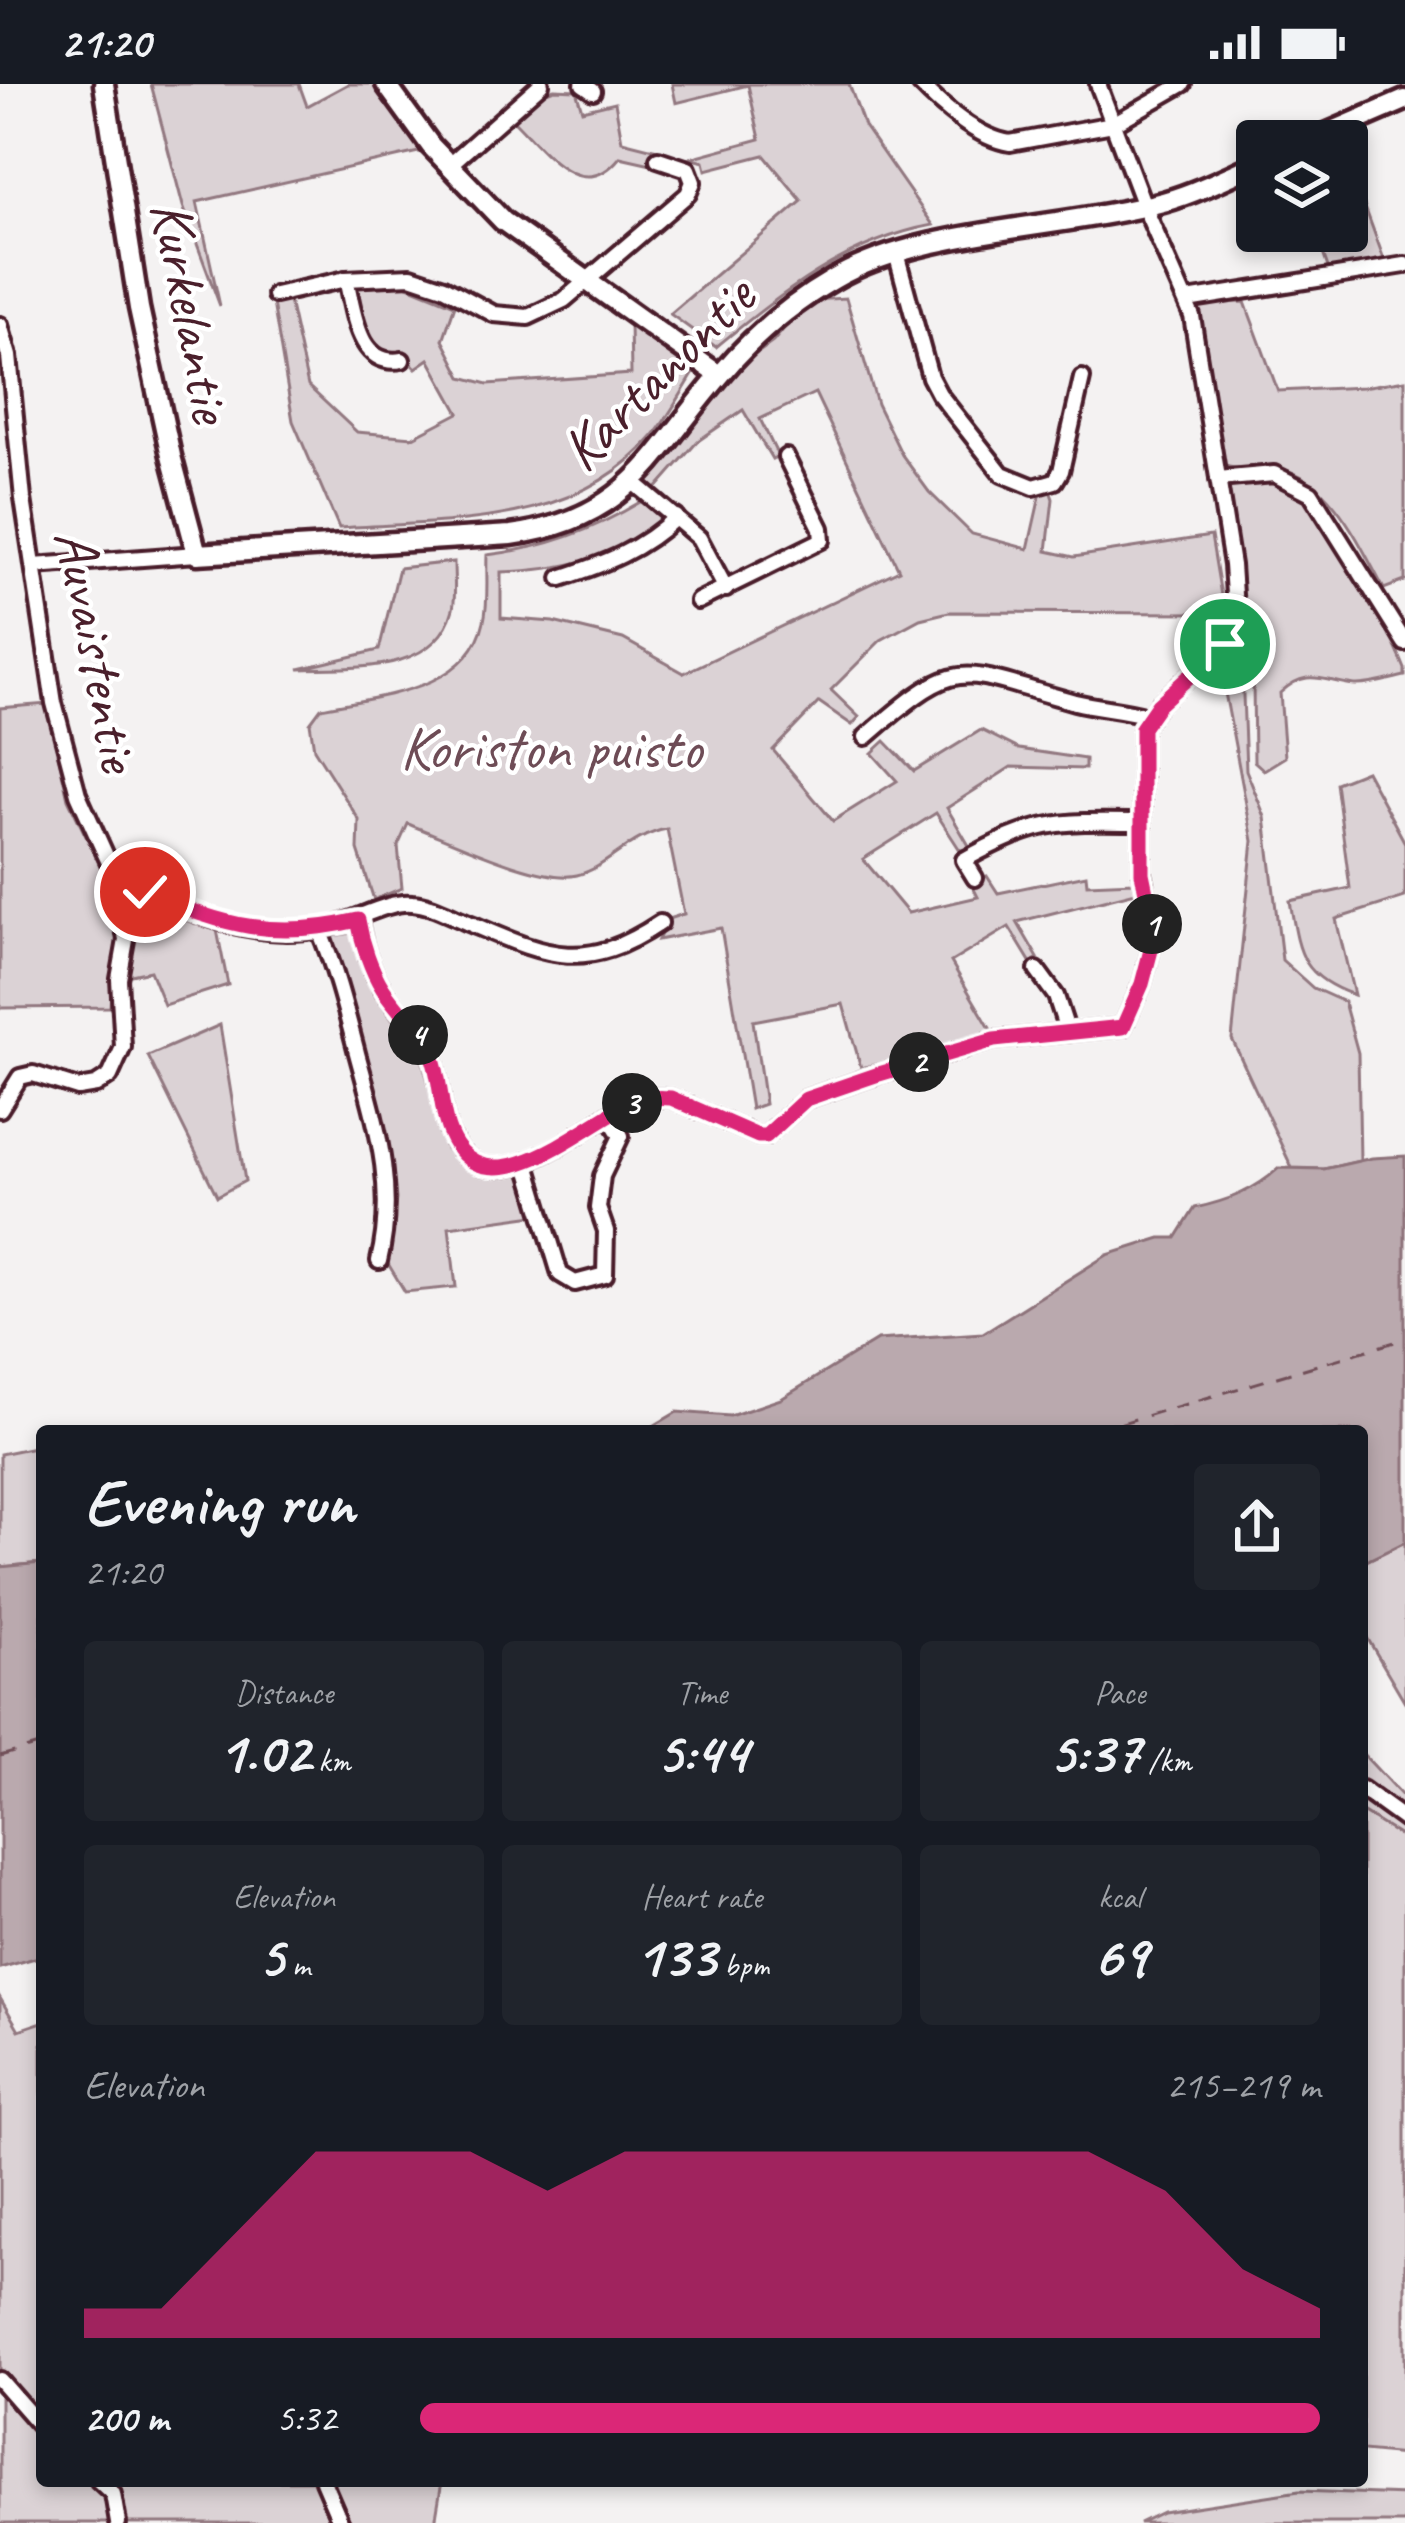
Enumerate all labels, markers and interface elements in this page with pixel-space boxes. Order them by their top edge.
text: 21:20 [60,14,150,71]
map controls [1236,120,1368,252]
button: layers [1236,120,1368,252]
street label: Kurkelantie [133,194,251,432]
street label: Kartanontie [544,257,773,486]
street label: Auvaistentie [37,523,159,781]
pin [1174,593,1276,695]
icon: arrive [1192,611,1258,677]
park label: Koriston puisto [400,710,705,786]
pin [94,841,196,943]
icon: check [112,859,178,925]
pin: 1 [1122,894,1182,954]
text: 1 [1145,903,1159,945]
pin: 4 [388,1005,448,1065]
text: 4 [411,1014,425,1056]
pin: 2 [889,1032,949,1092]
text: 2 [912,1041,926,1083]
pin: 3 [602,1073,662,1133]
text: 3 [625,1082,639,1124]
text: Evening run [84,1461,354,1544]
button: share [1194,1464,1320,1590]
text: 21:20 [84,1548,162,1597]
text: Distance [235,1672,333,1714]
text: Time [677,1672,727,1714]
text: Pace [1095,1672,1145,1714]
text: 1.02 [217,1714,310,1790]
text: 5:44 [656,1714,748,1790]
text: 5:37 [1049,1714,1140,1790]
text: km [310,1740,351,1782]
text: /km [1140,1740,1191,1782]
text: Elevation [233,1876,335,1918]
text: Heart rate [642,1876,762,1918]
text: kcal [1098,1876,1142,1918]
text: 5 [258,1918,284,1994]
text: 133 [635,1918,716,1994]
text: 69 [1093,1918,1147,1994]
text: m [284,1944,310,1986]
text: bpm [716,1944,769,1986]
text: Elevation [84,2061,204,2110]
text: 215–219 m [1166,2061,1320,2110]
text: 200 m [84,2394,168,2443]
text: 5:32 [276,2394,336,2443]

